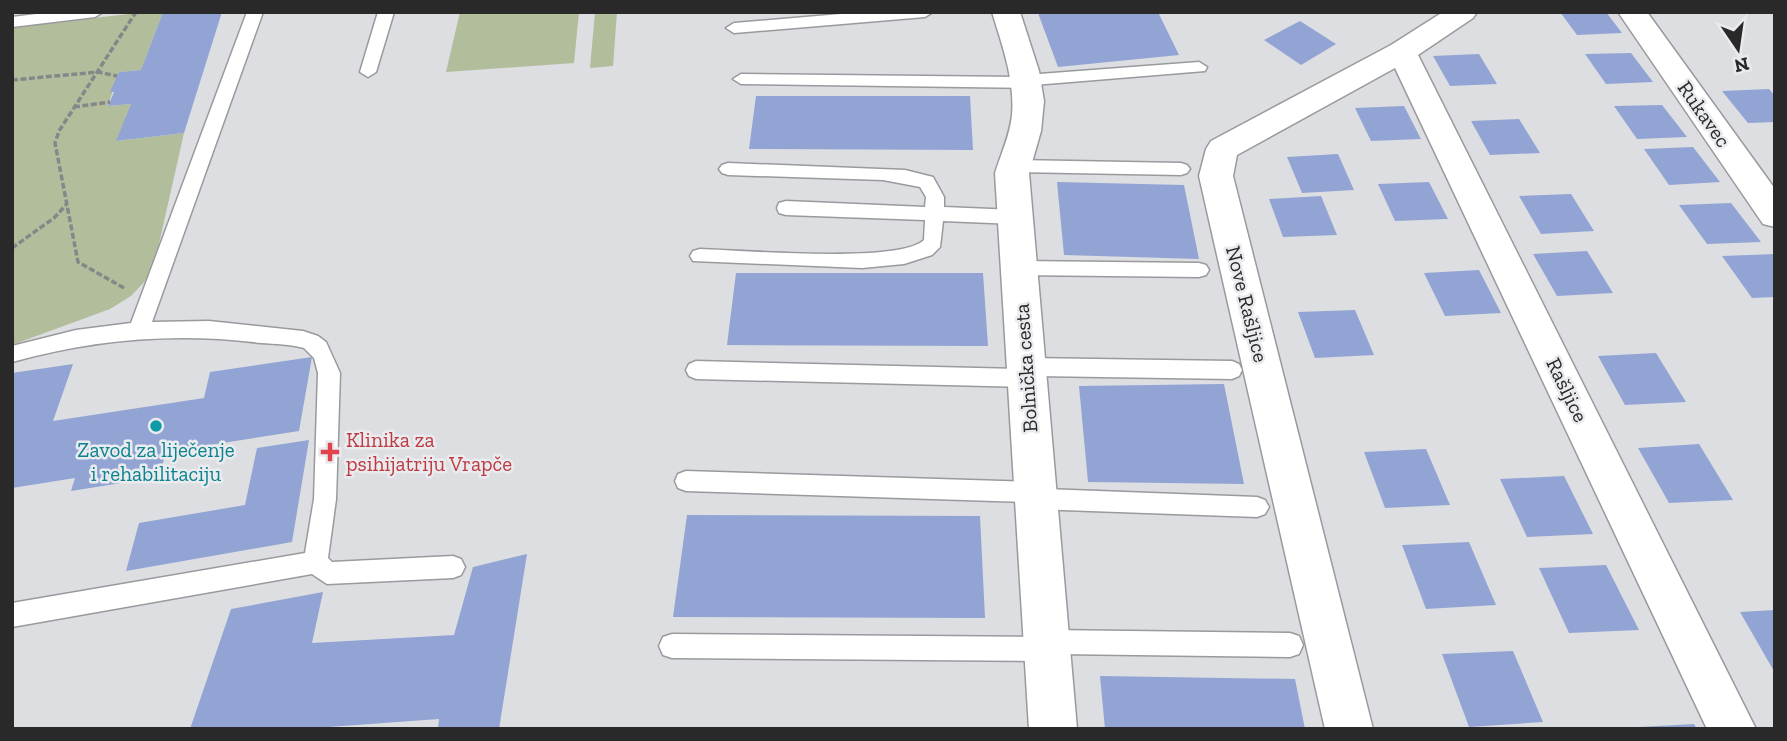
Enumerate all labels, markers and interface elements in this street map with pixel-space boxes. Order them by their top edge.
north arrow [1703,14,1773,84]
text: N [1732,52,1751,78]
street label: Rukavec [1673,76,1736,152]
street label: Nove Rašljice [1220,243,1274,365]
street label: Bolnička cesta [1009,303,1042,433]
street label: Rašljice [1540,353,1594,427]
marker: Zavod za liječenje i rehabilitaciju [148,418,164,434]
place label: Klinika za psihijatriju Vrapče [346,427,512,477]
place label: Zavod za liječenje i rehabilitaciju [77,437,235,487]
marker: Klinika za psihijatriju Vrapče [320,442,340,462]

